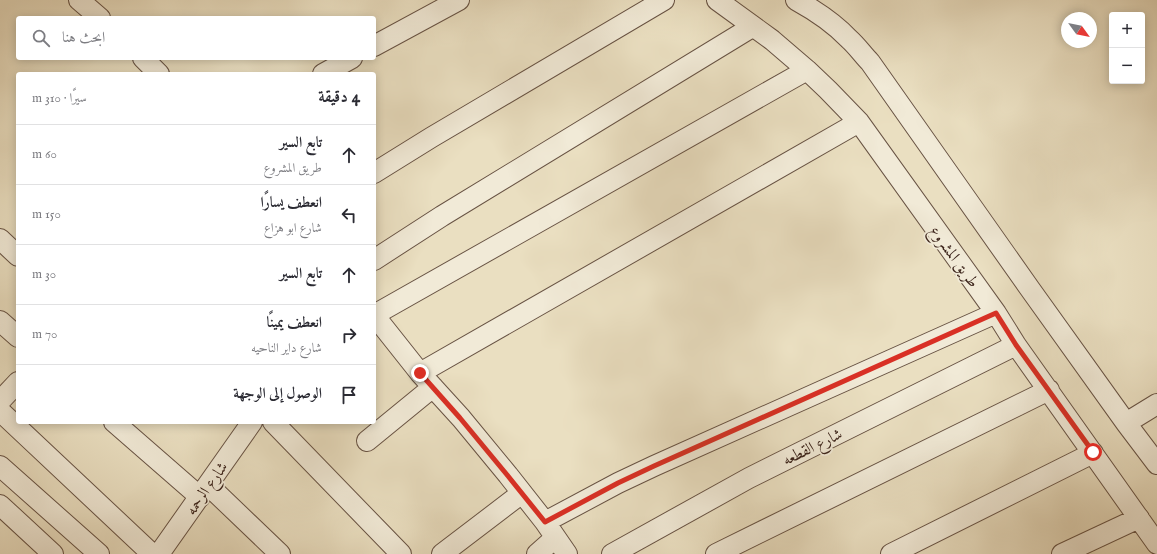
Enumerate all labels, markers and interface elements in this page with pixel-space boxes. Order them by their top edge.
north arrow [1061,12,1097,48]
map controls [1109,12,1145,84]
button: + [1109,12,1145,48]
search box [16,16,376,60]
icon: search [30,27,52,49]
text: ابحث هنا [62,28,105,47]
button: − [1109,48,1145,84]
text: 4 دقيقة [318,87,360,108]
text: سيرًا · 310 m [32,90,87,107]
text: تابع السير [280,133,322,152]
icon: ahead [338,144,360,166]
text: 60 m [32,146,57,163]
text: طريق المشروع [264,160,322,177]
text: انعطف يسارًا [260,193,322,212]
icon: left [338,204,360,226]
text: 150 m [32,206,61,223]
text: شارع ابو هزاع [264,220,322,237]
street label: طريق المشروع [923,222,983,293]
text: تابع السير [280,264,322,283]
icon: ahead [338,264,360,286]
text: 30 m [32,266,56,283]
text: انعطف يمينًا [266,313,322,332]
icon: right [338,324,360,346]
text: 70 m [32,326,57,343]
text: شارع داير الناحيه [251,340,322,357]
route end [411,364,429,382]
text: الوصول إلى الوجهة [233,384,322,403]
icon: arrive [338,384,360,406]
street label: شارع القطعه [780,425,847,473]
route start [1084,443,1102,461]
street label: شارع الرحمه [182,459,235,521]

